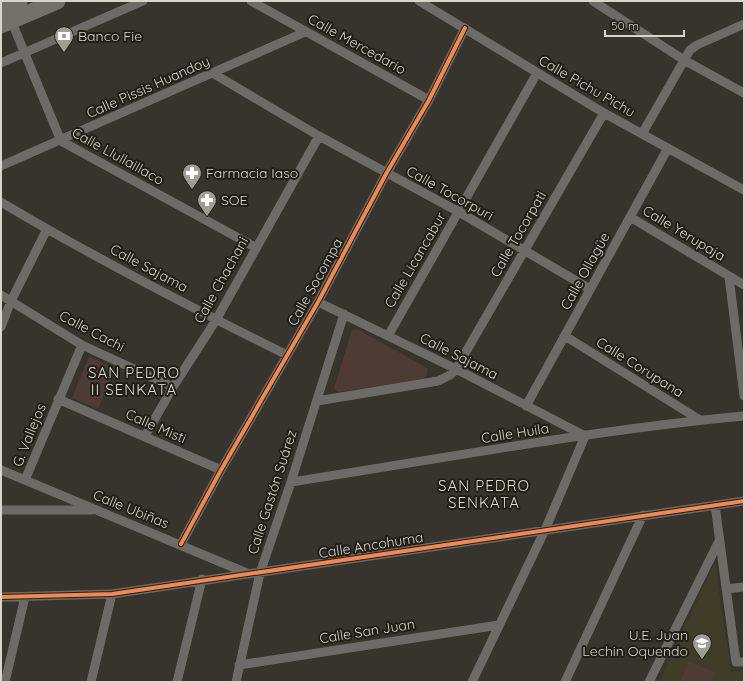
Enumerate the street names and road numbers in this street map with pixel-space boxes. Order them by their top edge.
street label: Calle Mercedario [305,10,409,78]
street label: Calle Pichu Pichu [536,51,638,121]
street label: Calle Pissis Huandoy [84,52,212,122]
street label: Calle Llullaillaco [69,123,167,189]
street label: Calle Tocorpuri [403,162,497,224]
street label: Calle Tocorpati [486,188,550,280]
street label: Calle Yerupaja [639,201,729,265]
street label: Calle Licancabur [380,208,450,311]
street label: Calle Ollagüe [556,229,614,313]
street label: Calle Chachani [190,234,252,326]
street label: Calle Socompa [284,235,346,329]
street label: Calle Sajama [107,240,191,296]
street label: Calle Cachi [56,306,128,356]
street label: Calle Sajama [417,329,501,383]
street label: Calle Corupana [593,333,687,401]
street label: G. Vallejos [8,401,50,469]
street label: Calle Misti [123,405,189,447]
street label: Calle Huila [480,419,550,447]
street label: Calle Gastón Suárez [243,427,301,556]
street label: Calle Ubiñas [90,486,172,532]
street label: Calle Ancohuma [317,528,425,562]
street label: Calle San Juan [318,615,416,647]

